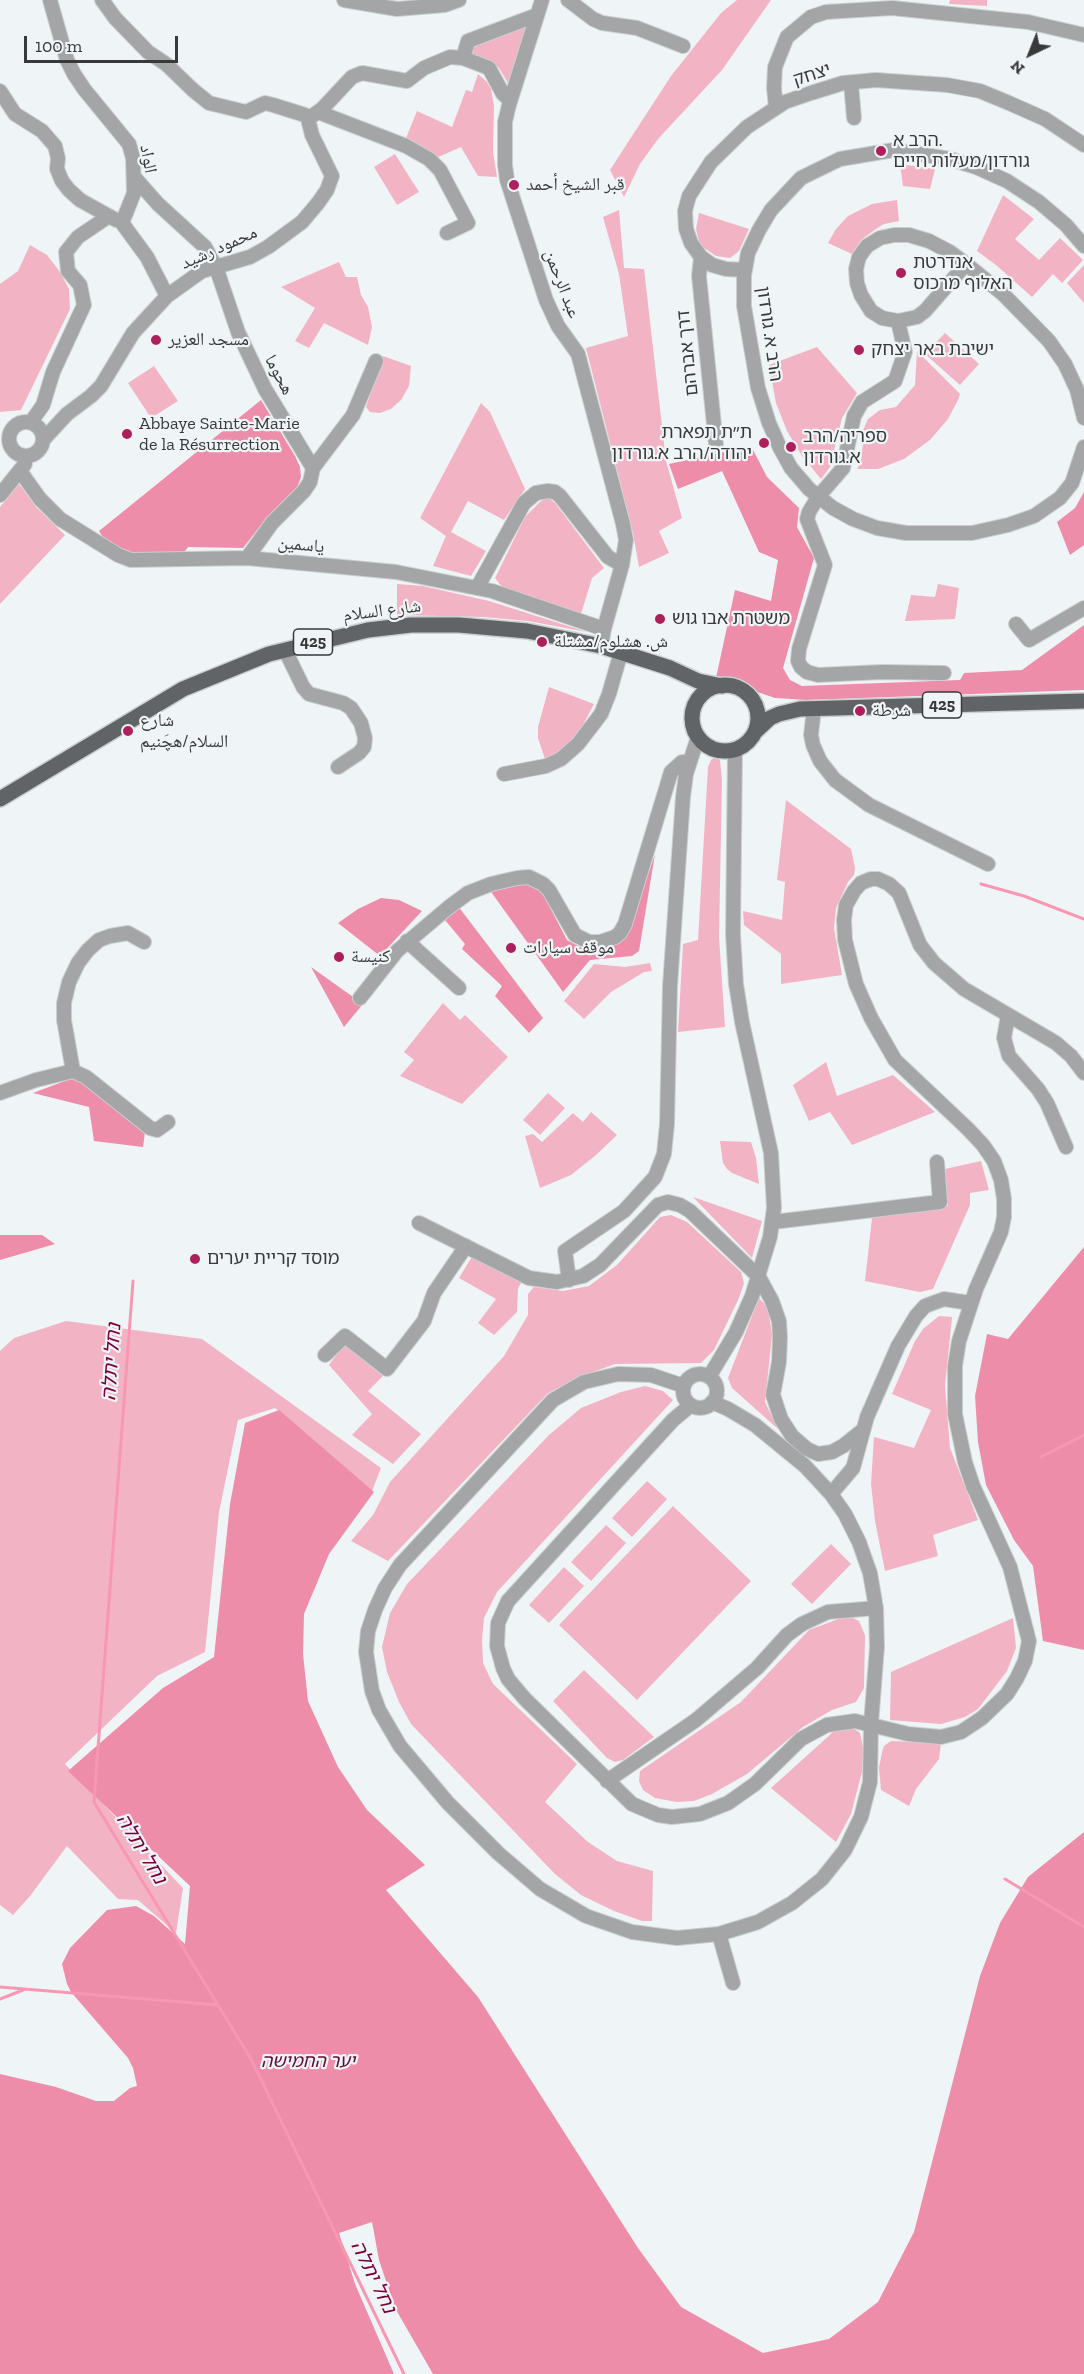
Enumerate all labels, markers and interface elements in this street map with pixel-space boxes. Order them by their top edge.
scale bar [27,24,182,62]
north arrow [1000,24,1060,84]
text: 100 m [35,35,82,57]
text: N [1006,56,1028,79]
street label: יצחק [790,59,834,91]
place label: הרב א. גורדון/מעלות חיים [893,130,1030,172]
street label: الواد [135,143,161,175]
marker: הרב א. גורדון/מעלות חיים [874,144,888,158]
place label: قبر الشيخ أحمد [526,174,624,196]
marker: قبر الشيخ أحمد [507,178,521,192]
street label: محمود رشيد [177,222,261,274]
street label: عبد الرحمن [539,247,585,321]
place label: אנדרטת האלוף מרכוס [913,252,1013,294]
marker: אנדרטת האלוף מרכוס [894,266,908,280]
street label: הרב א. גורדון [752,285,786,383]
street label: דרך אברהם [673,309,703,397]
place label: مسجد العزير [168,329,249,351]
marker: مسجد العزير [149,333,163,347]
place label: ישיבת באר יצחק [871,339,994,361]
marker: ישיבת באר יצחק [852,343,866,357]
street label: هحوما [260,351,298,399]
place label: Abbaye Sainte-Marie de la Résurrection [139,413,300,456]
place label: ת״ת תפארת יהודה/הרב א.גורדון [612,422,752,464]
place label: ספריה/הרב א.גורדון [803,426,887,468]
marker: Abbaye Sainte-Marie de la Résurrection [120,427,134,441]
marker: ת״ת תפארת יהודה/הרב א.גורדון [757,436,771,450]
marker: ספריה/הרב א.גורדון [784,440,798,454]
street label: ياسمين [277,532,325,558]
street label: شارع السلام [342,596,422,626]
place label: משטרת אבו גוש [672,608,790,630]
marker: משטרת אבו גוש [653,612,667,626]
road number: 425 [294,629,332,655]
place label: ش. هشلوم/مشتلة [554,631,668,653]
marker: ش. هشلوم/مشتلة [535,635,549,649]
road number: 425 [922,692,962,718]
place label: شرطة [872,700,911,722]
marker: شرطة [853,704,867,718]
place label: شارع السلام/هچَنيم [140,710,228,752]
marker: شارع السلام/هچَنيم [121,724,135,738]
place label: موقف سيارات [523,937,614,959]
marker: موقف سيارات [504,941,518,955]
place label: كنيسة [351,946,390,968]
marker: كنيسة [332,950,346,964]
place label: מוסד קריית יערים [207,1248,339,1270]
marker: מוסד קריית יערים [188,1252,202,1266]
water label: נחל יתלה [97,1322,127,1402]
water label: נחל יתלה [111,1809,171,1889]
park label: יער החמישה [261,2051,355,2073]
water label: נחל יתלה [345,2237,401,2317]

